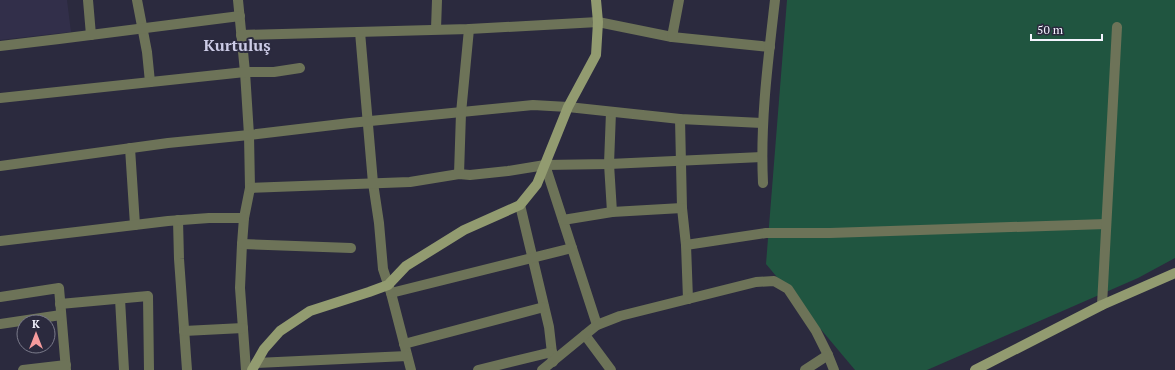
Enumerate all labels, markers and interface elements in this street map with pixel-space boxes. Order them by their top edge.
scale bar [1031,16,1102,42]
text: 50 m [1037,22,1064,37]
district label: Kurtuluş [203,34,271,56]
north arrow [16,314,56,354]
text: K [32,317,40,331]

